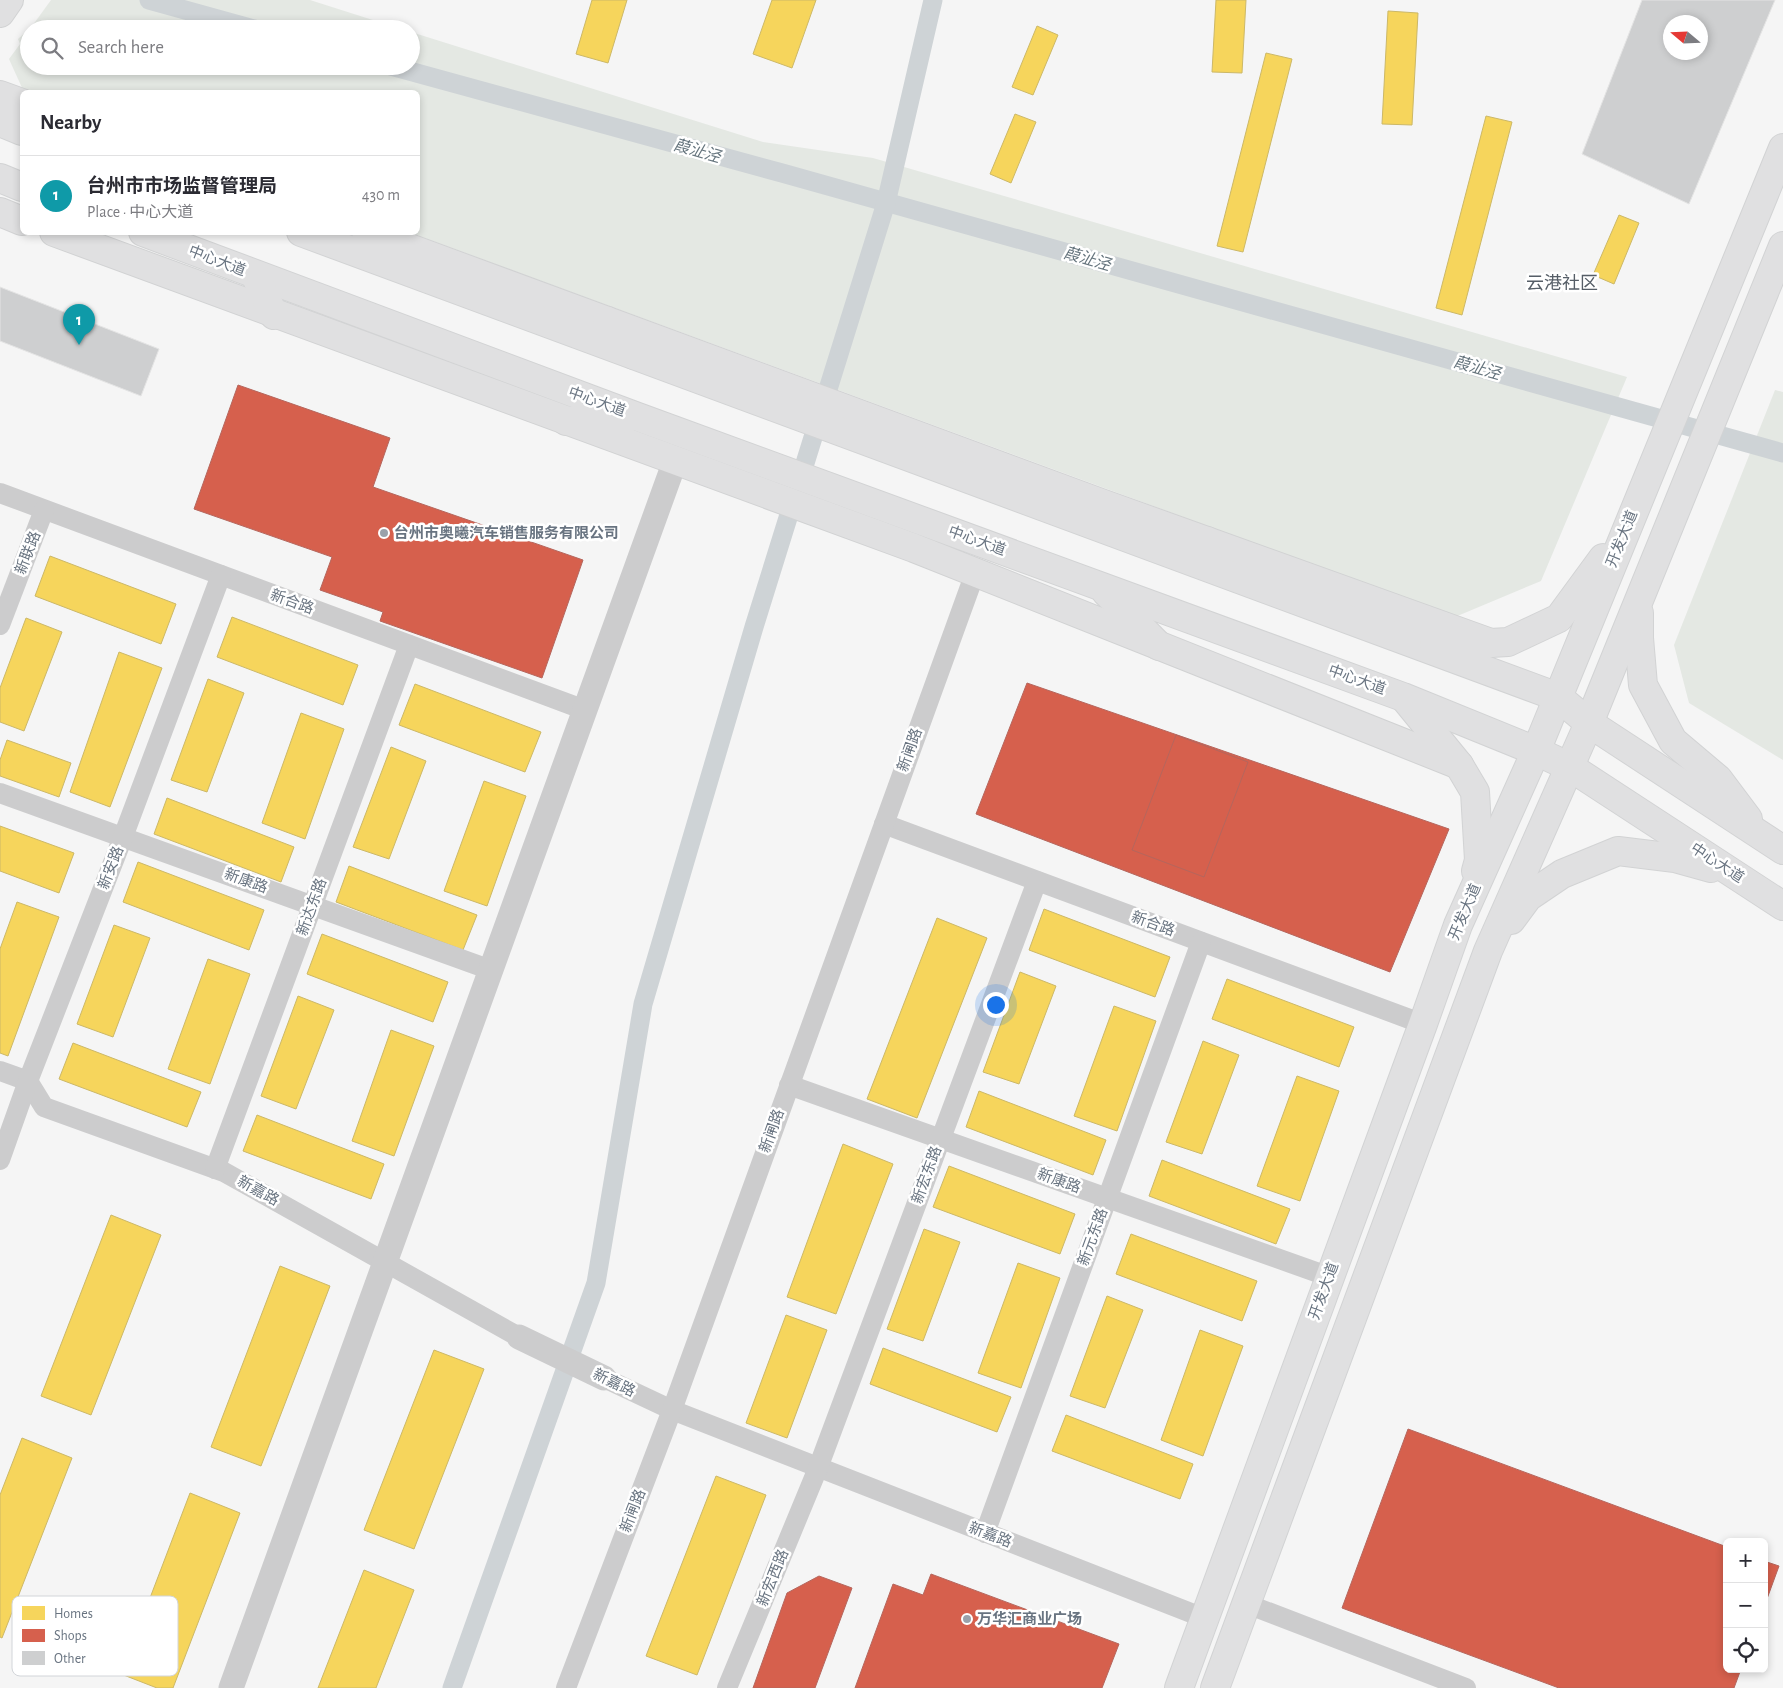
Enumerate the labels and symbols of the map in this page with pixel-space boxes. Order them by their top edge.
north arrow [1663,15,1708,60]
water label: 葭沚泾 [672,136,724,166]
street label: 中心大道 [186,242,248,279]
water label: 葭沚泾 [1062,244,1114,274]
district label: 云港社区 [1526,273,1598,293]
pin: 1 [63,304,95,345]
water label: 葭沚泾 [1452,353,1504,383]
street label: 中心大道 [566,384,628,419]
street label: 开发大道 [1603,508,1640,570]
street label: 中心大道 [946,523,1008,558]
place label: 台州市奥曦汽车销售服务有限公司 [394,524,619,541]
marker: 台州市奥曦汽车销售服务有限公司 [378,527,390,539]
street label: 新联路 [12,529,43,577]
street label: 新合路 [268,586,316,617]
street label: 中心大道 [1326,662,1388,697]
street label: 新闸路 [894,726,925,774]
street label: 中心大道 [1688,840,1747,886]
street label: 新安路 [95,844,126,892]
street label: 新康路 [222,865,270,896]
street label: 新达东路 [294,876,329,938]
street label: 开发大道 [1445,881,1484,943]
street label: 新合路 [1129,908,1177,939]
your location [983,992,1009,1018]
street label: 新闸路 [756,1107,787,1155]
street label: 新宏东路 [909,1144,944,1206]
street label: 新康路 [1035,1165,1083,1196]
street label: 新嘉路 [235,1173,282,1208]
street label: 新元东路 [1075,1206,1110,1268]
street label: 开发大道 [1306,1260,1341,1322]
street label: 新嘉路 [590,1365,638,1400]
street label: 新闸路 [617,1487,648,1535]
street label: 新嘉路 [966,1519,1014,1550]
street label: 新宏西路 [754,1547,791,1609]
legend [12,1596,178,1676]
text: Homes [54,1607,93,1621]
place label: 万华汇商业广场 [977,1610,1082,1627]
marker: 万华汇商业广场 [961,1613,973,1625]
text: Shops [54,1629,87,1643]
text: Other [54,1652,86,1666]

